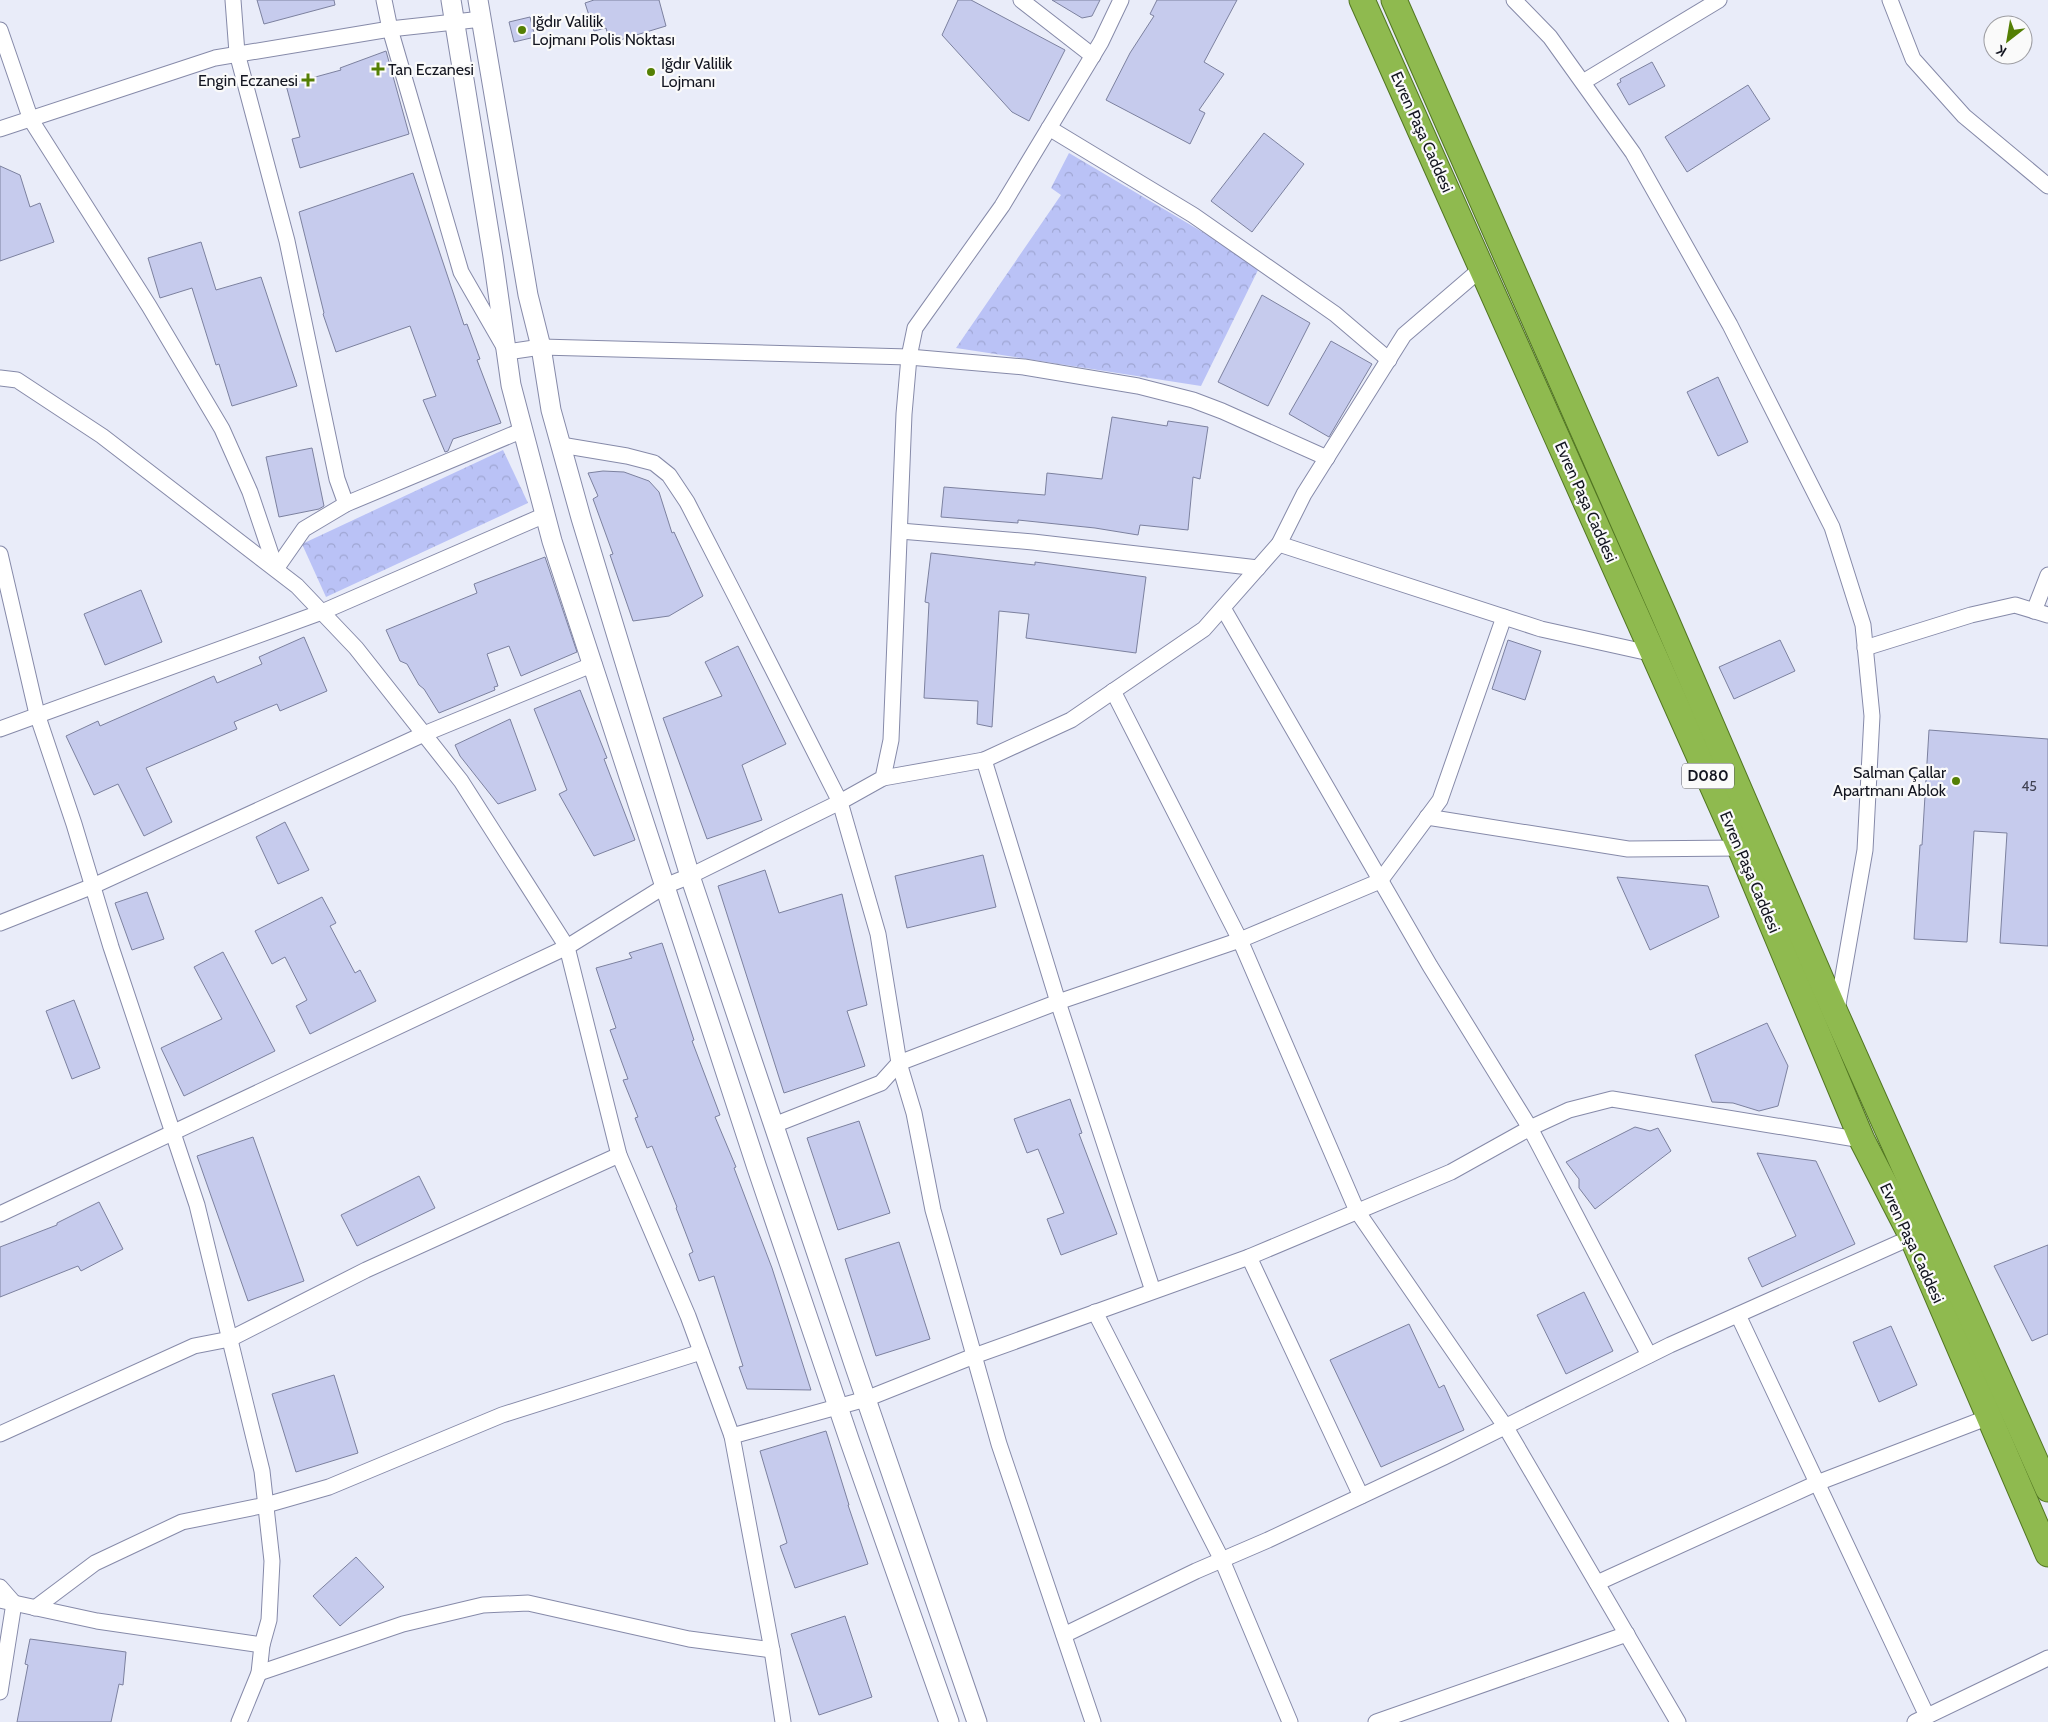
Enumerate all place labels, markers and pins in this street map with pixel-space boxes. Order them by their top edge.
place label: Iğdır Valilik Lojmanı Polis Noktası [532,12,675,49]
marker: Iğdır Valilik Lojmanı Polis Noktası [516,24,528,36]
place label: Iğdır Valilik Lojmanı [661,54,733,91]
place label: Tan Eczanesi [388,60,474,79]
marker: Tan Eczanesi [372,63,384,75]
marker: Iğdır Valilik Lojmanı [645,66,657,78]
place label: Engin Eczanesi [198,71,298,90]
marker: Engin Eczanesi [302,74,314,86]
place label: Salman Çallar Apartmanı Ablok [1833,763,1947,800]
marker: Salman Çallar Apartmanı Ablok [1950,775,1962,787]

